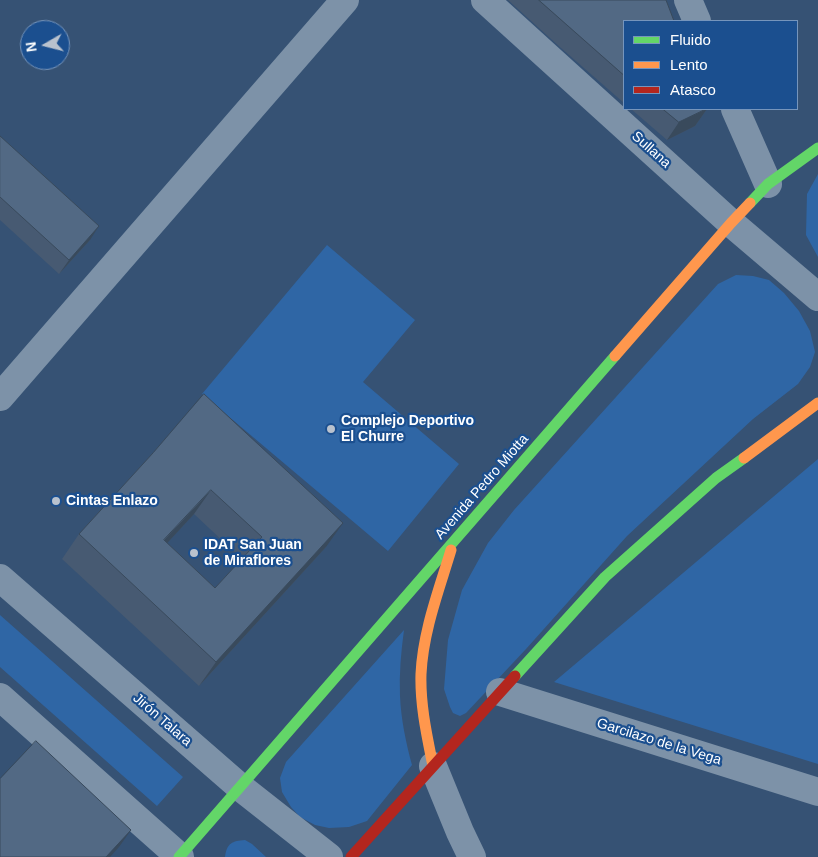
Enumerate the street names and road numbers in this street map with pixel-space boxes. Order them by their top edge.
street label: Sullana [628,128,674,172]
street label: Avenida Pedro Miotta [432,431,532,543]
street label: Jirón Talara [129,690,195,750]
street label: Garcilazo de la Vega [595,715,723,769]

